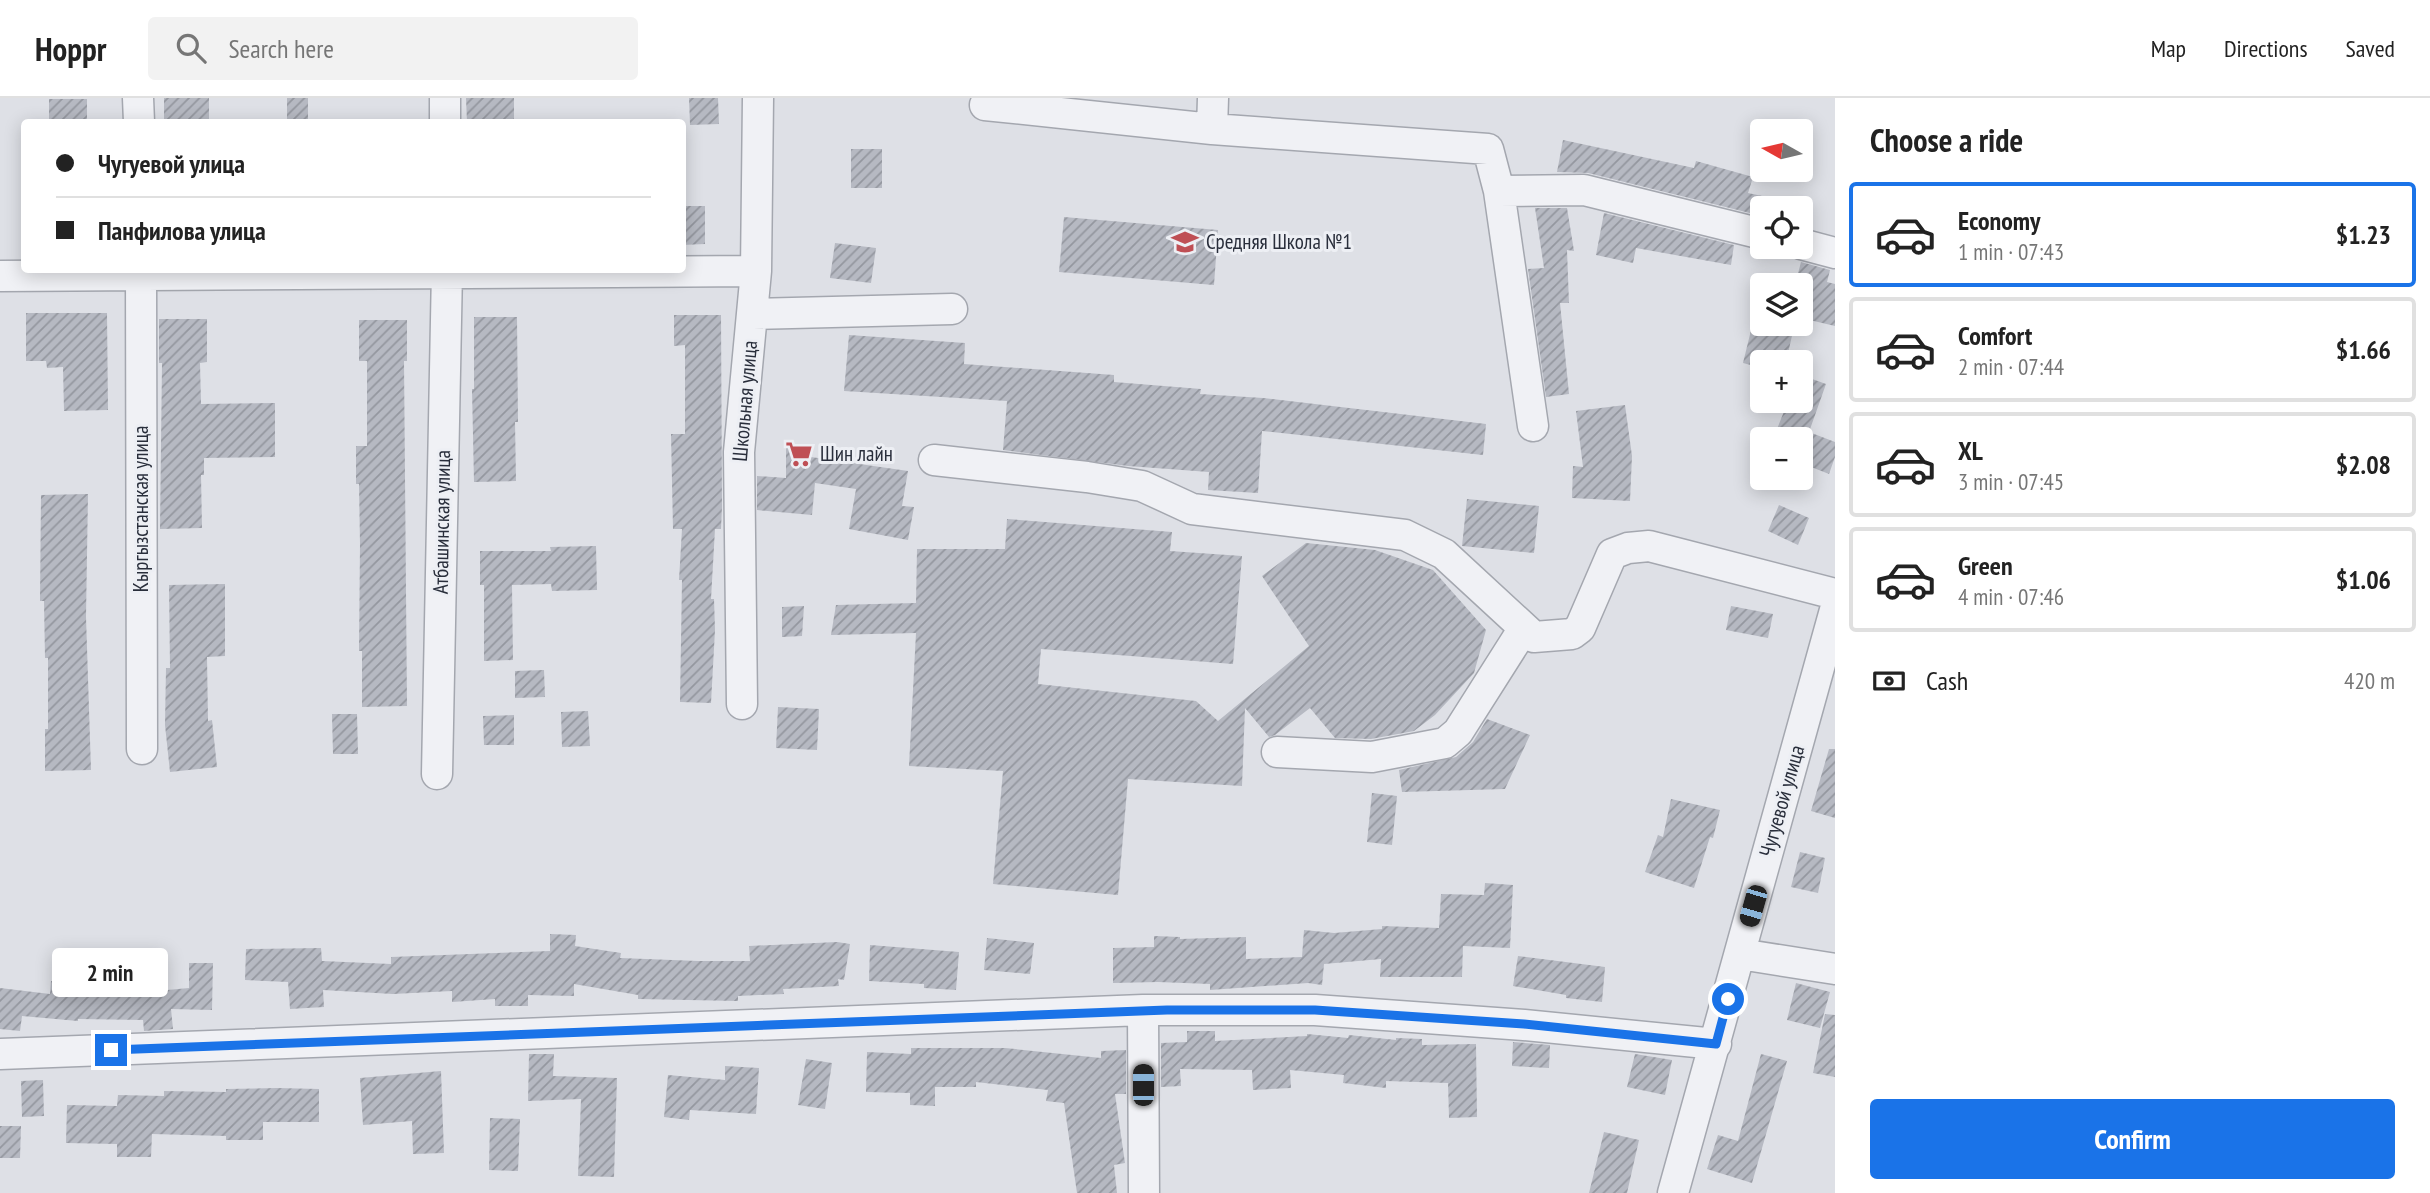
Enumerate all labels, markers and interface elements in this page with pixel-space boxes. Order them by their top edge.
search box [148,17,638,80]
text: Hoppr [35,27,106,70]
icon: search [172,29,210,67]
text: Search here [228,32,334,65]
text: Map [2151,33,2186,64]
text: Directions [2224,33,2308,64]
text: Saved [2346,33,2395,64]
north arrow [1750,119,1813,182]
map controls [1750,119,1813,490]
text: Choose a ride [1870,119,2023,161]
text: Чугуевой улица [98,147,245,180]
button: locate [1750,196,1813,259]
icon: car [1874,203,1937,266]
text: Economy [1958,204,2040,237]
text: Панфилова улица [98,214,266,247]
text: $1.23 [2336,218,2391,251]
school or university icon: Средняя Школа №1 [1170,227,1200,257]
place label: Средняя Школа №1 [1206,228,1352,255]
text: 1 min · 07:43 [1958,237,2064,266]
button: layers [1750,273,1813,336]
icon: car [1874,318,1937,381]
text: Comfort [1958,319,2032,352]
text: $1.66 [2336,333,2391,366]
street label: Школьная улица [726,339,763,463]
button: + [1750,350,1813,413]
text: 2 min · 07:44 [1958,352,2064,381]
street label: Кыргызстанская улица [127,426,154,592]
button: − [1750,427,1813,490]
icon: car [1874,433,1937,496]
text: XL [1958,434,1983,467]
supermarket icon: Шин лайн [784,439,814,469]
place label: Шин лайн [820,440,893,467]
text: $2.08 [2336,448,2391,481]
street label: Атбашинская улица [427,450,456,594]
text: 3 min · 07:45 [1958,467,2064,496]
icon: car [1874,548,1937,611]
text: Green [1958,549,2013,582]
text: $1.06 [2336,563,2391,596]
text: 4 min · 07:46 [1958,582,2064,611]
icon: cash [1870,662,1908,700]
text: Cash [1926,664,1968,697]
text: 420 m [2344,666,2395,695]
street label: Чугуевой улица [1753,742,1810,860]
car [1738,883,1769,929]
callout: 2 min [53,948,169,998]
text: 2 min [87,958,133,987]
route start [1712,983,1744,1015]
route end [95,1034,127,1066]
car [1133,1064,1154,1106]
button: Confirm [1870,1099,2395,1179]

